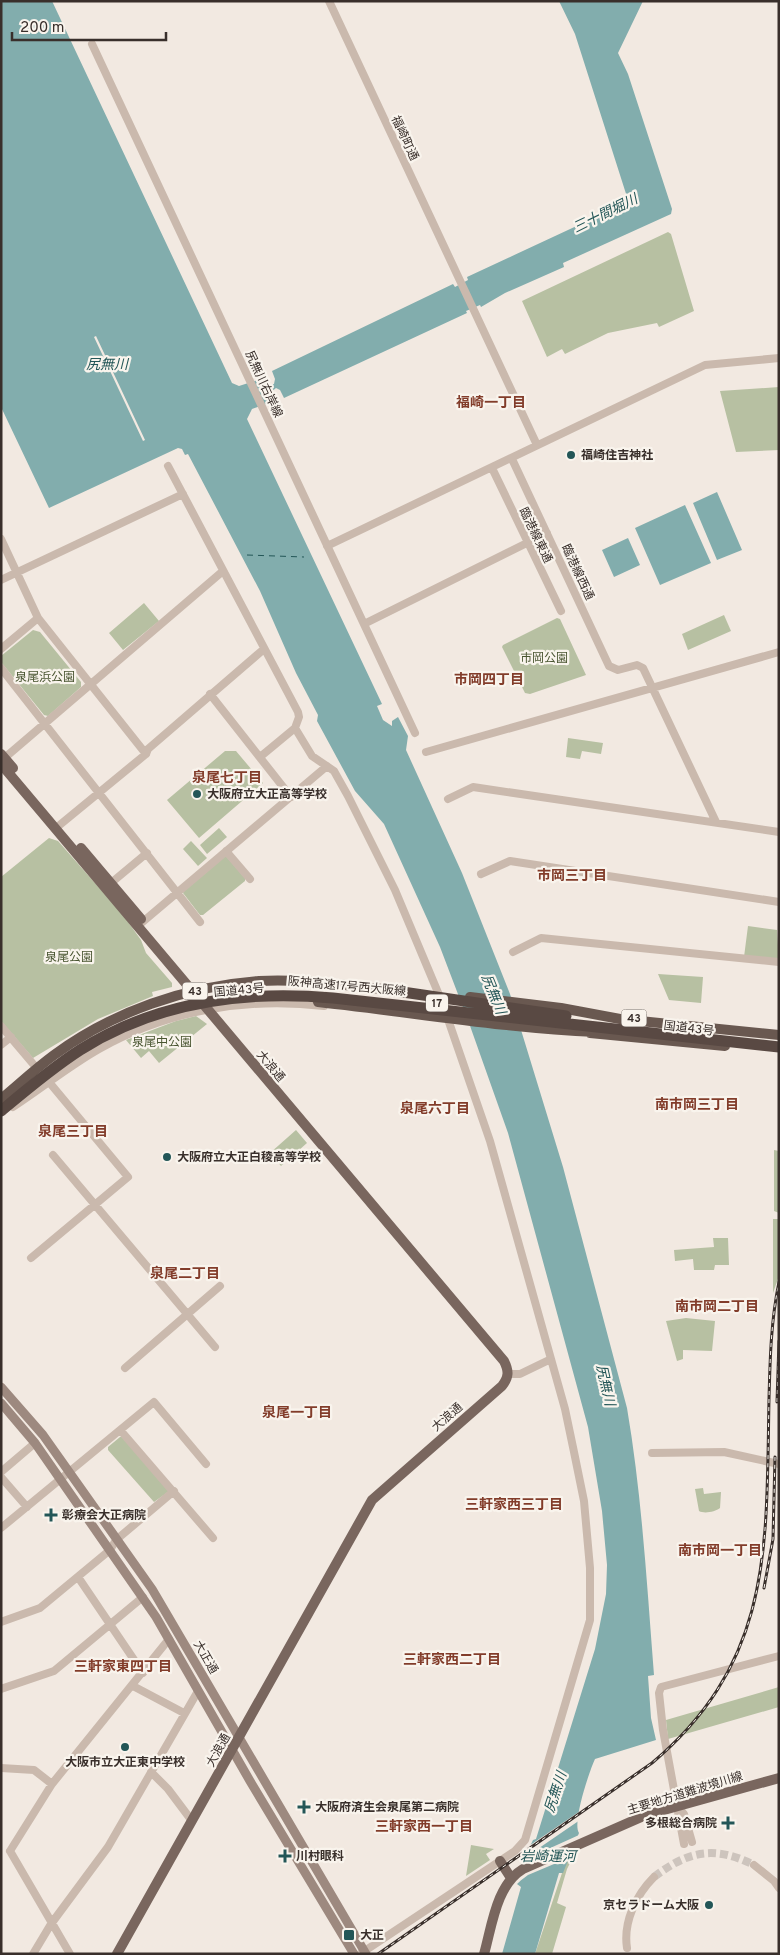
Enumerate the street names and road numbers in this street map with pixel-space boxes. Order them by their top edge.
street label: 福崎町通 [387,113,421,164]
street label: 尻無川右岸線 [241,348,286,420]
street label: 臨港線東通 [515,505,555,566]
street label: 臨港線西通 [557,542,597,603]
street label: 阪神高速17号西大阪線 [287,974,407,1000]
street label: 国道43号 [213,981,265,1001]
road number: 43 [182,982,208,999]
road number: 17 [426,994,448,1011]
road number: 43 [622,1010,646,1026]
street label: 国道43号 [663,1018,715,1040]
street label: 大浪通 [253,1048,288,1086]
street label: 大浪通 [429,1400,466,1436]
street label: 大正通 [189,1638,221,1677]
street label: 大浪通 [203,1731,235,1770]
street label: 主要地方道難波境川線 [626,1769,745,1819]

